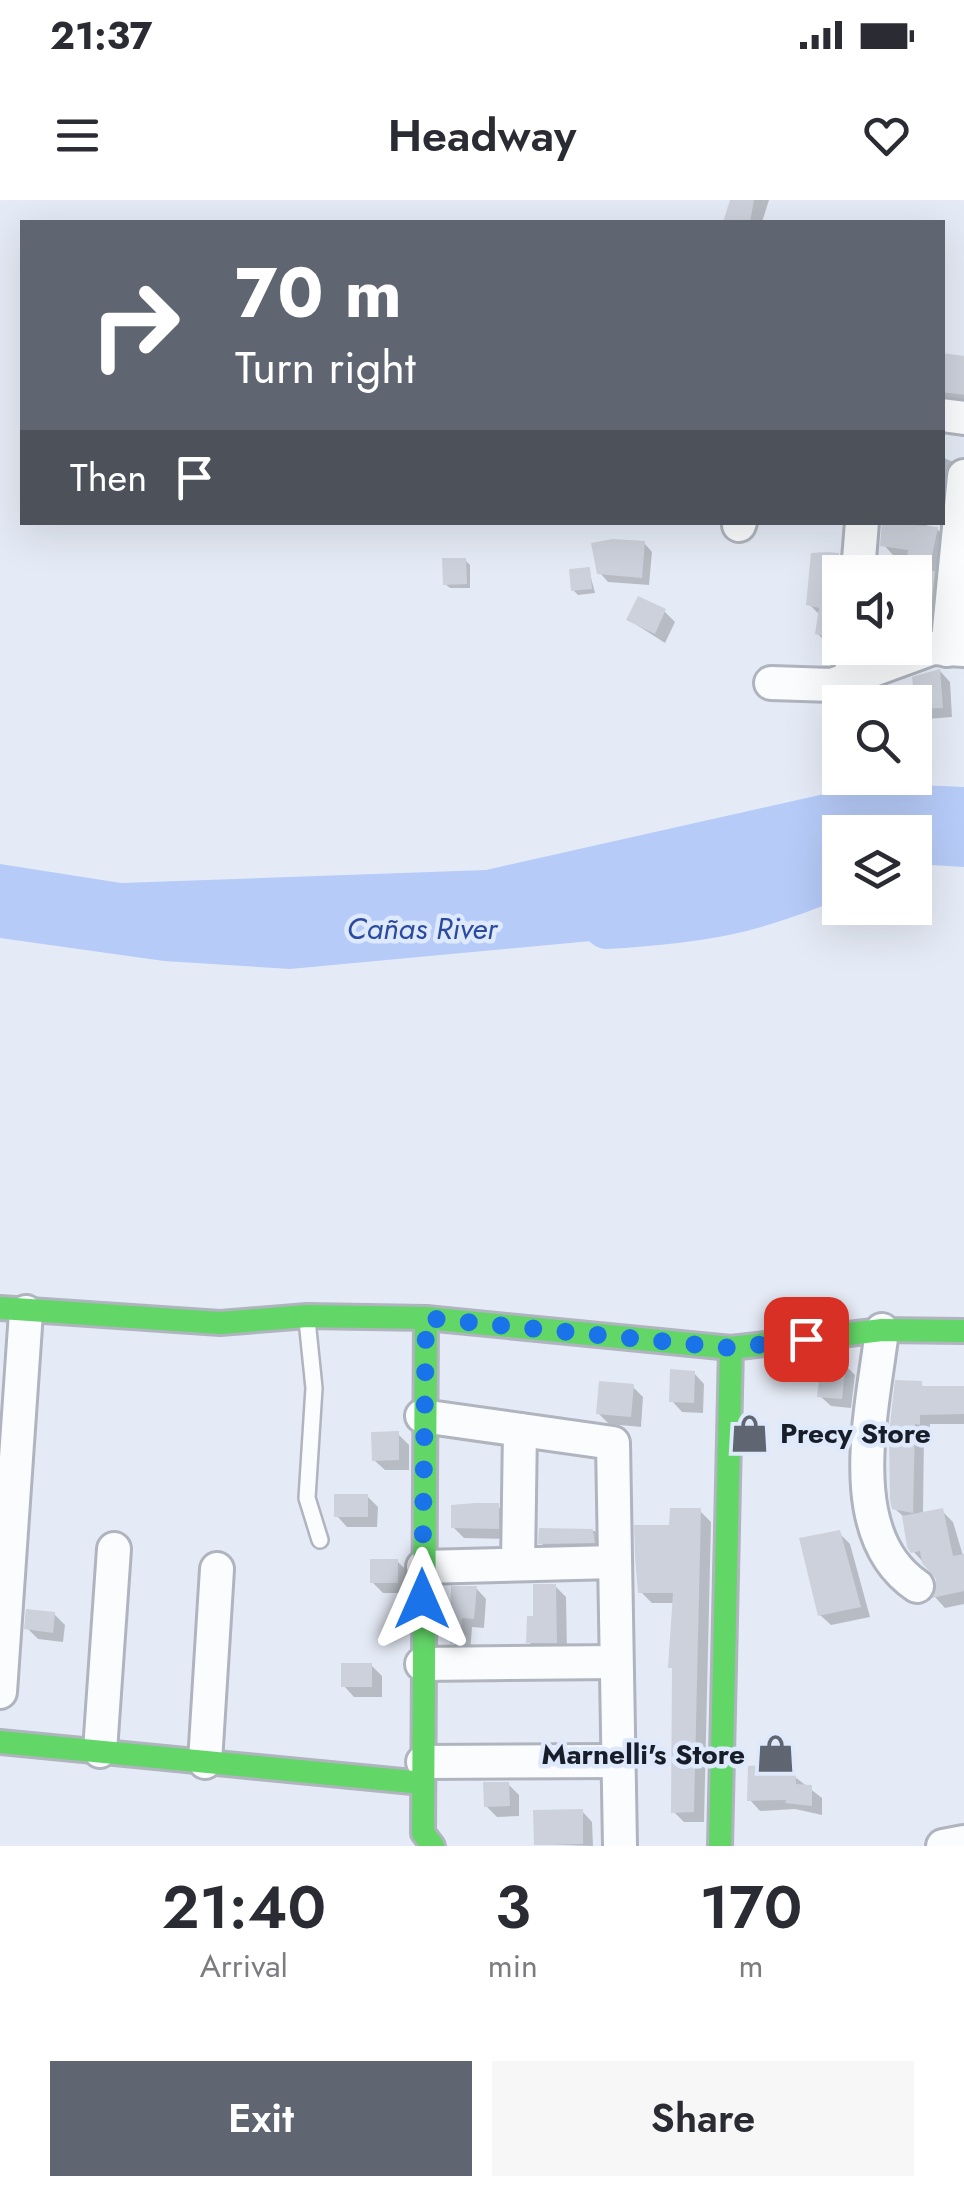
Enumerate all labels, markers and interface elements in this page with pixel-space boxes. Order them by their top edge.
text: 21:37 [50,8,152,63]
text: Headway [388,103,576,168]
icon: menu [50,108,105,163]
icon: heart [859,108,914,163]
text: 70 m [235,242,402,343]
icon: right [70,260,200,390]
text: Turn right [235,335,416,400]
text: Then [70,450,147,505]
icon: arrive [167,450,222,505]
map controls [822,555,932,925]
button: sound [822,555,932,665]
button: search [822,685,932,795]
button: layers [822,815,932,925]
water label: Cañas River [347,907,499,950]
pin [764,1297,849,1382]
icon: arrive [779,1312,834,1367]
shop icon: Precy Store [729,1412,771,1454]
place label: Precy Store [780,1413,931,1454]
position arrow [370,1547,474,1651]
shop icon: Marnelli's Store [754,1733,796,1775]
place label: Marnelli's Store [541,1734,745,1775]
text: 21:40 [162,1864,326,1951]
text: 3 [495,1864,531,1951]
text: 170 [700,1864,802,1951]
text: Arrival [200,1943,288,1989]
text: min [488,1943,538,1989]
text: m [738,1943,763,1989]
button: Exit [50,2061,472,2176]
button: Share [492,2061,914,2176]

